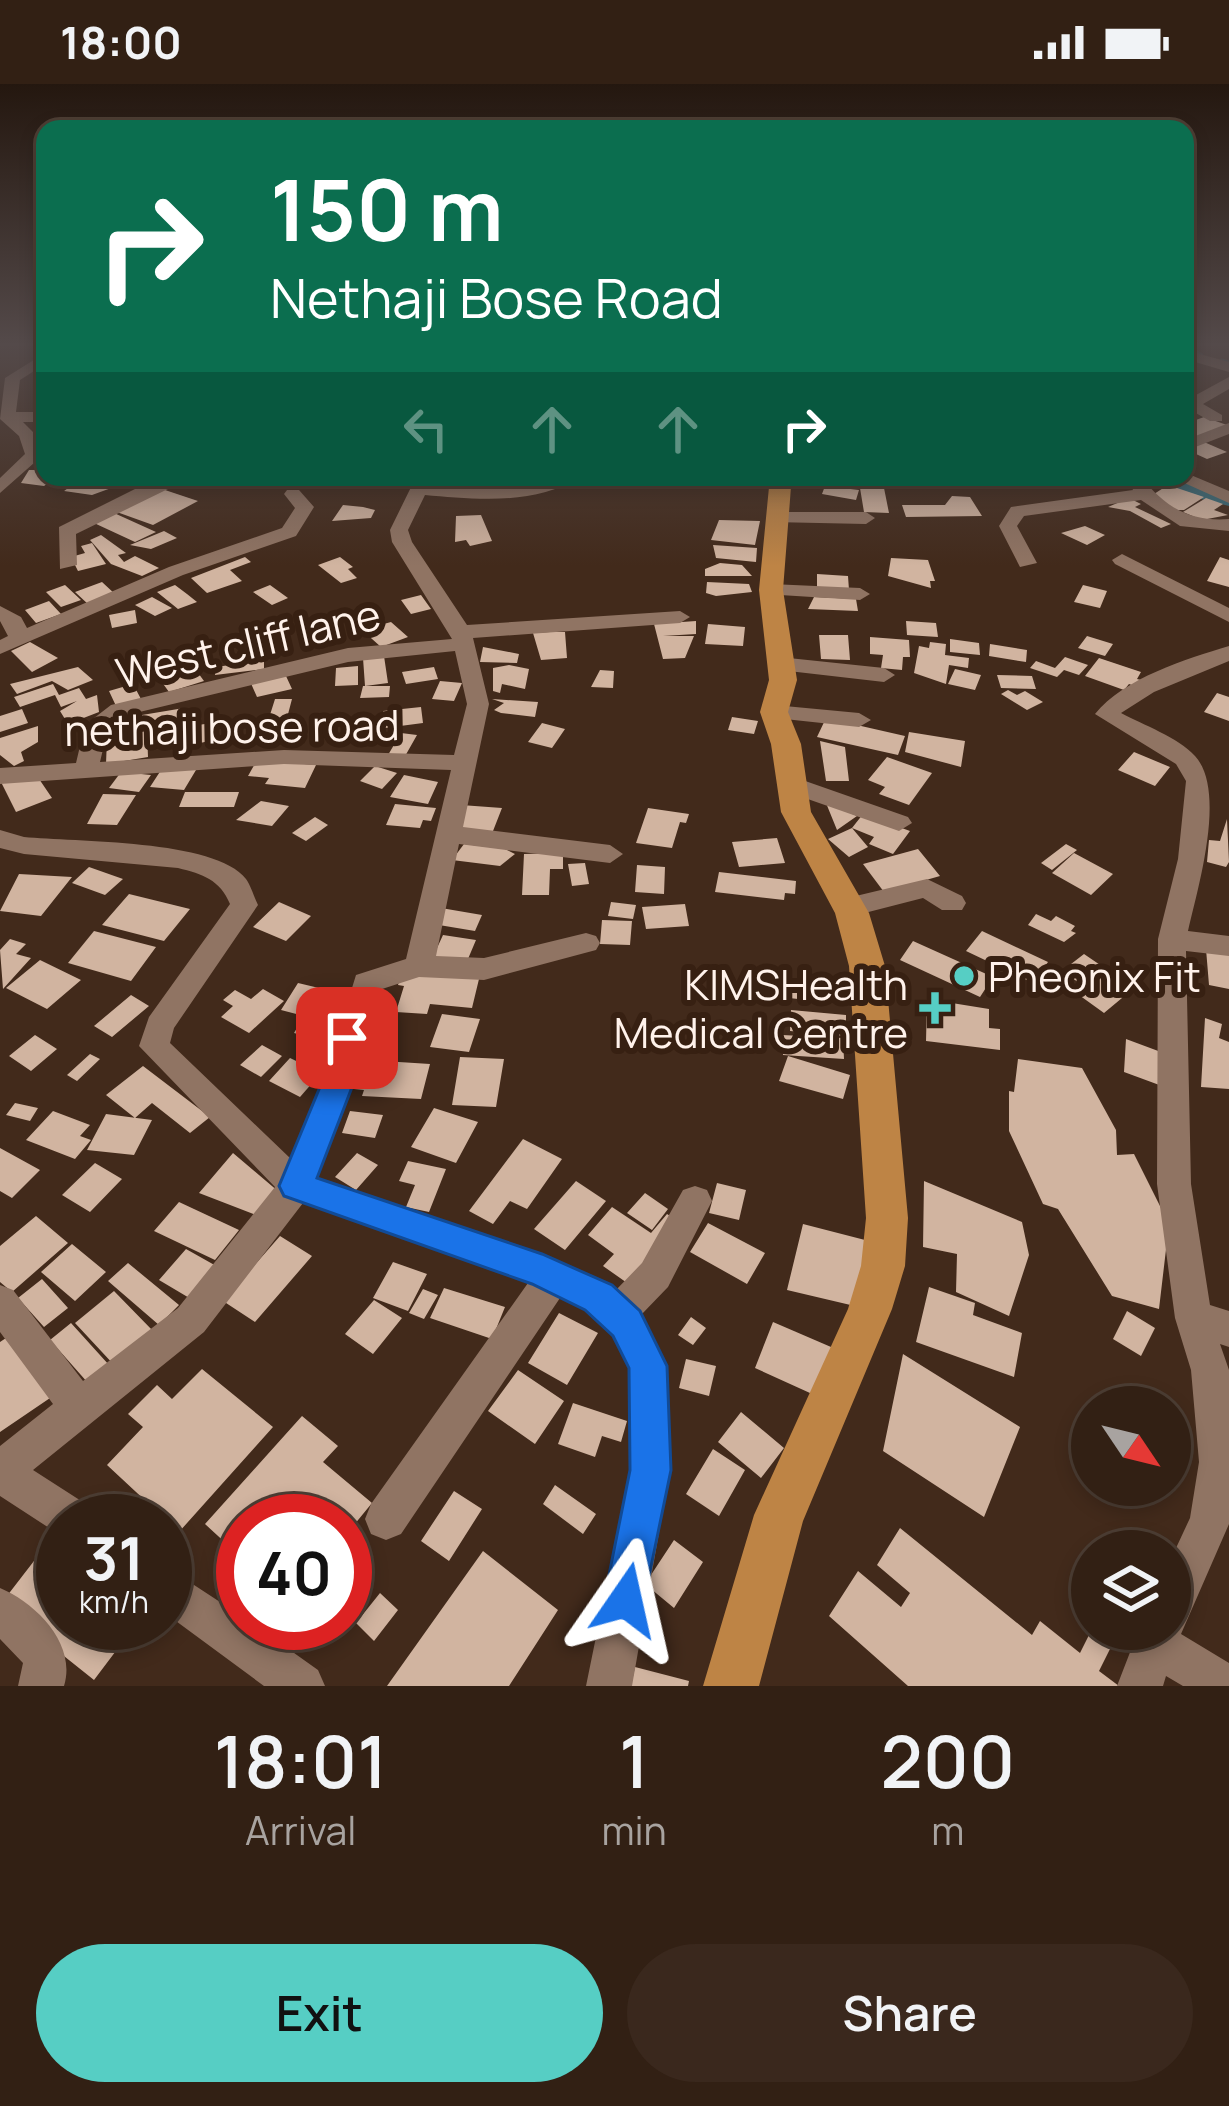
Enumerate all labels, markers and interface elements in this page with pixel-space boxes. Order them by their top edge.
text: 18:00 [60,11,182,73]
text: 150 m [270,151,504,266]
icon: right [72,168,228,324]
text: Nethaji Bose Road [270,260,723,334]
icon: left [393,396,459,462]
icon: ahead [519,396,585,462]
icon: ahead [645,396,711,462]
icon: right [771,396,837,462]
street label: West cliff lane [110,584,386,702]
street label: nethaji bose road [64,695,400,759]
place label: Pheonix Fit [988,947,1201,1005]
place label: KIMSHealth Medical Centre [614,955,908,1061]
marker: Pheonix Fit [951,963,977,989]
pin [296,987,398,1089]
marker: KIMSHealth Medical Centre [919,992,951,1024]
icon: arrive [314,1005,380,1071]
north arrow [1071,1386,1191,1506]
map controls [1071,1386,1191,1650]
speed limit sign: 40 [216,1494,372,1650]
text: 31 [83,1516,145,1598]
button: layers [1071,1530,1191,1650]
position arrow [563,1537,689,1663]
text: km/h [79,1581,149,1622]
text: 18:01 [214,1711,388,1810]
text: 1 [619,1711,649,1810]
text: 200 [881,1711,1015,1810]
text: Arrival [245,1803,356,1857]
text: min [601,1803,667,1857]
text: m [931,1803,964,1857]
button: Exit [36,1944,603,2082]
button: Share [627,1944,1193,2082]

